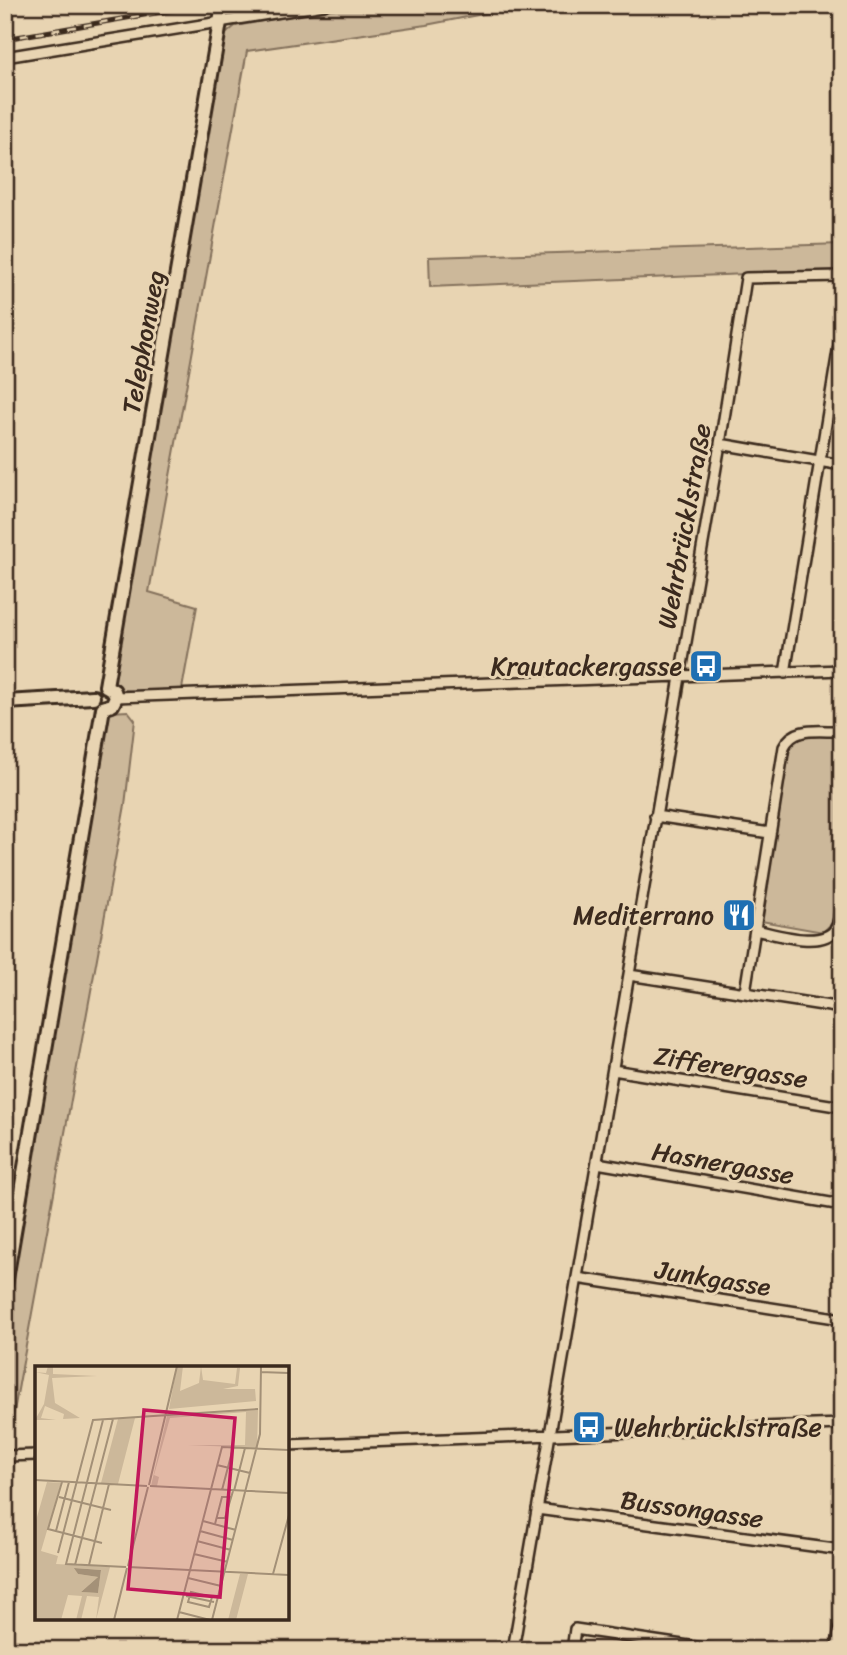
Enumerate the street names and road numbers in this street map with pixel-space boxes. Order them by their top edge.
street label: Telephonweg [108,267,178,417]
street label: Wehrbrücklstraße [643,420,725,632]
street label: Zifferergasse [651,1032,811,1102]
street label: Hasnergasse [648,1128,798,1198]
street label: Junkgasse [651,1246,775,1310]
street label: Bussongasse [618,1476,766,1542]

